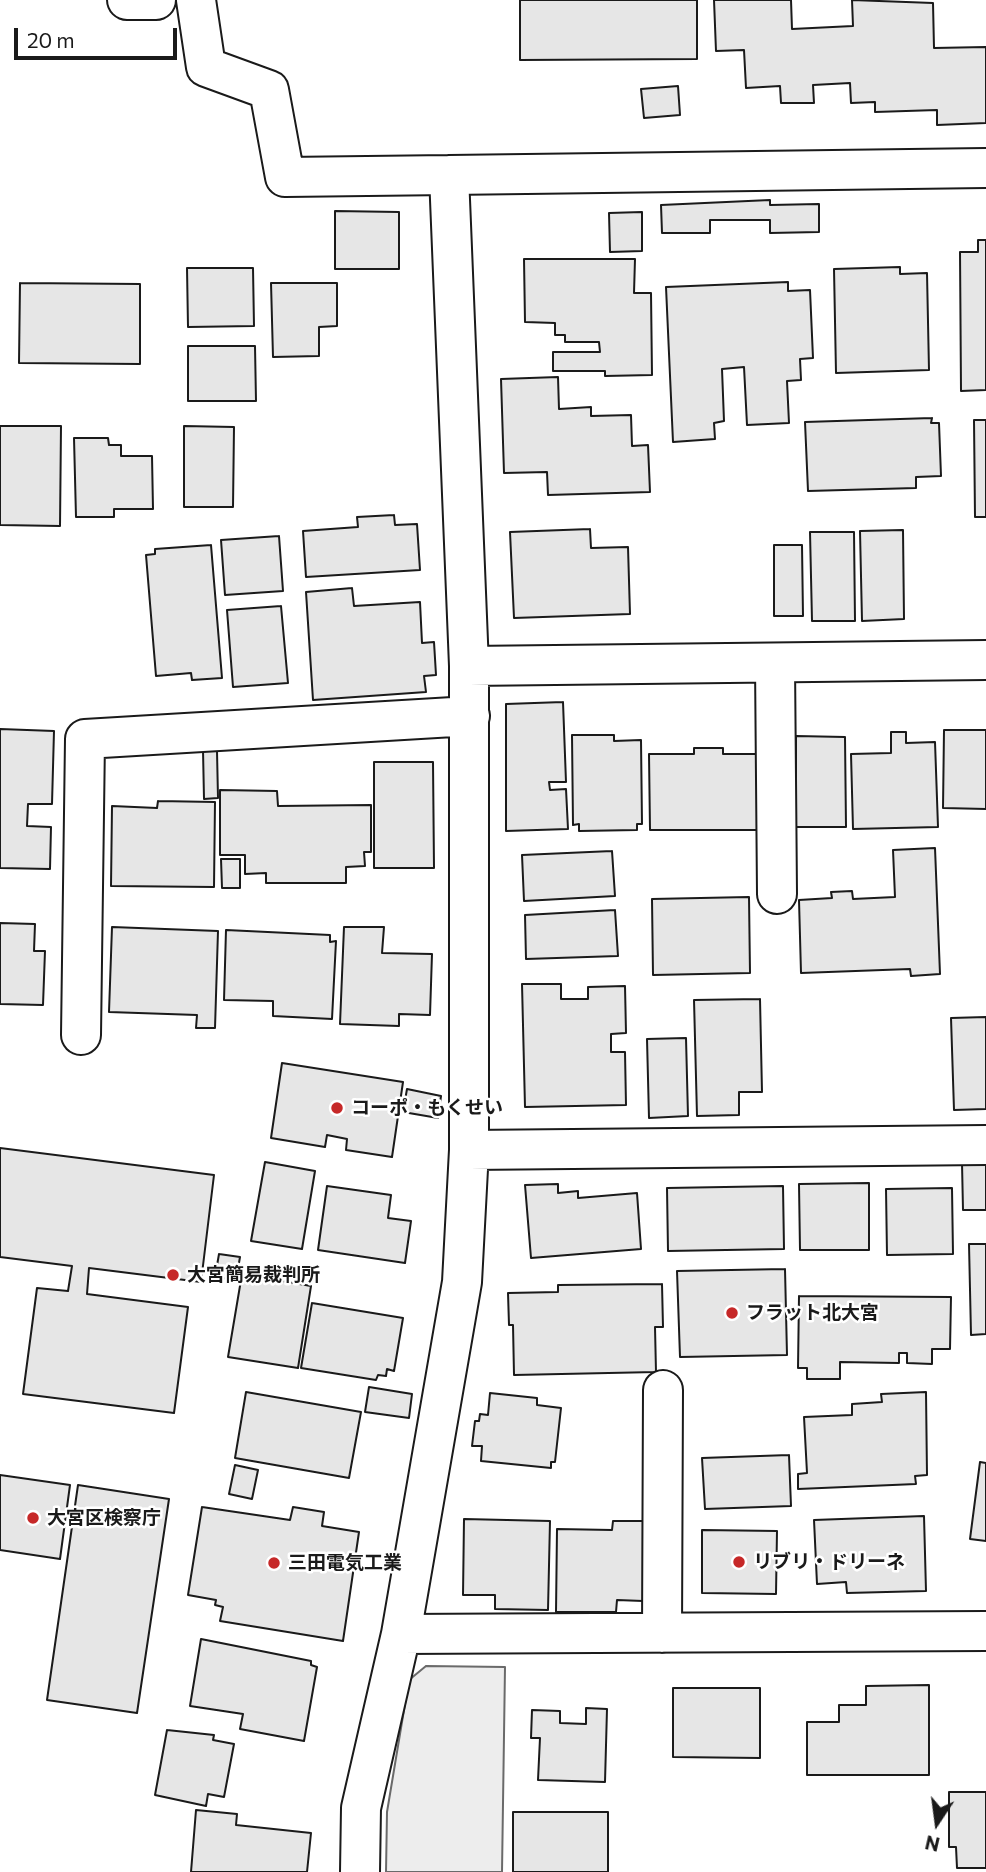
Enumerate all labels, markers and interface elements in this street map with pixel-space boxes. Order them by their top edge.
scale bar [18,14,180,58]
text: 20 m [27,27,75,52]
place label: コーポ・もくせい [351,1097,503,1119]
marker: コーポ・もくせい [329,1100,345,1116]
place label: 大宮簡易裁判所 [187,1264,320,1286]
marker: 大宮簡易裁判所 [165,1267,181,1283]
place label: フラット北大宮 [746,1302,879,1324]
marker: フラット北大宮 [724,1305,740,1321]
place label: 大宮区検察庁 [47,1507,161,1529]
marker: 大宮区検察庁 [25,1510,41,1526]
place label: リブリ・ドリーネ [753,1551,905,1573]
place label: 三田電気工業 [288,1552,402,1574]
marker: リブリ・ドリーネ [731,1554,747,1570]
marker: 三田電気工業 [266,1555,282,1571]
north arrow [902,1788,972,1858]
text: N [923,1831,942,1857]

